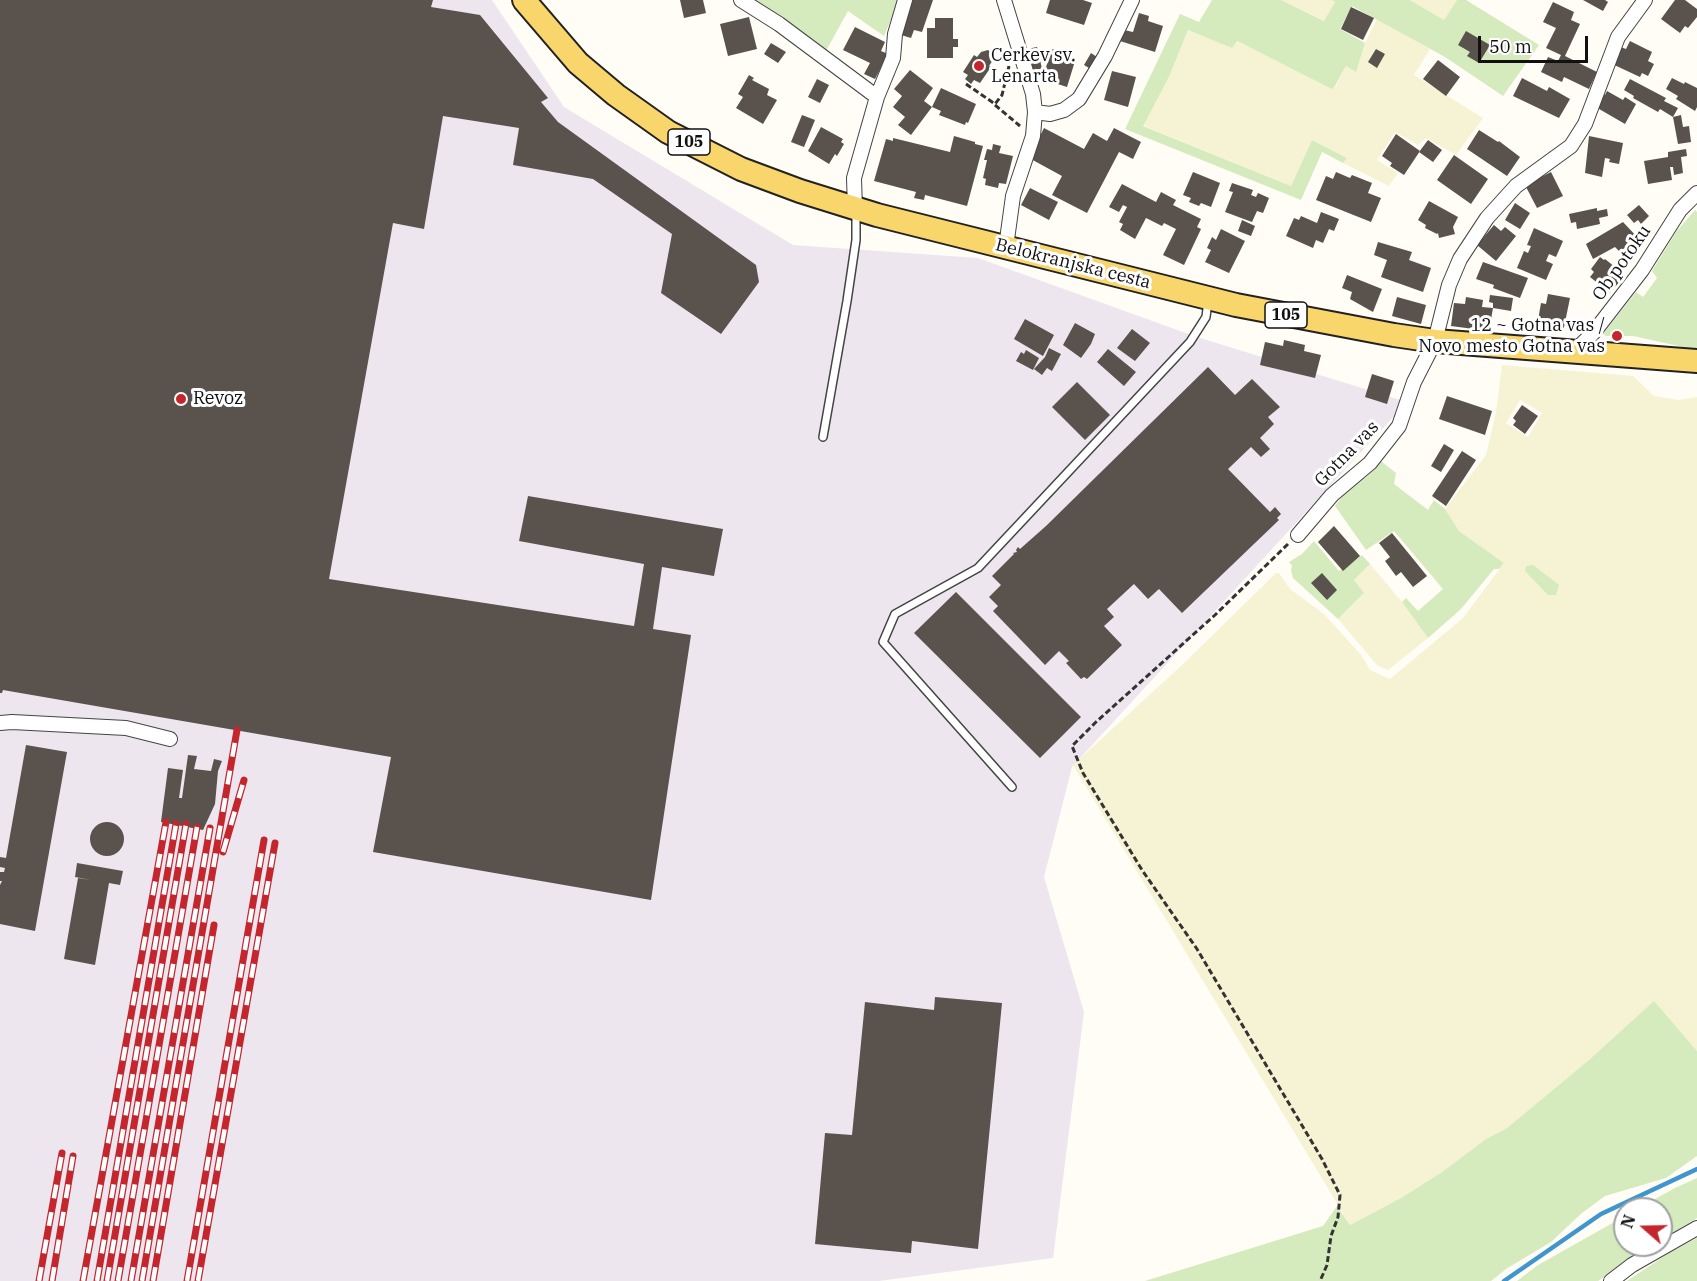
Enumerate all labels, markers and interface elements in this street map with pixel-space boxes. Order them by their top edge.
scale bar [1481,24,1590,62]
text: 50 m [1489,35,1532,58]
place label: Cerkev sv. Lenarta [991,45,1076,88]
marker: Cerkev sv. Lenarta [972,59,986,73]
road number: 105 [668,129,710,155]
street label: Ob potoku [1588,221,1656,305]
street label: Belokranjska cesta [993,234,1153,294]
road number: 105 [1265,302,1307,328]
place label: 12 ~ Gotna vas / Novo mesto Gotna vas [1418,315,1605,358]
marker: 12 ~ Gotna vas / Novo mesto Gotna vas [1610,329,1624,343]
place label: Revoz [193,388,243,410]
marker: Revoz [174,392,188,406]
street label: Gotna vas [1310,417,1384,491]
north arrow [1613,1197,1673,1257]
text: N [1616,1212,1640,1231]

